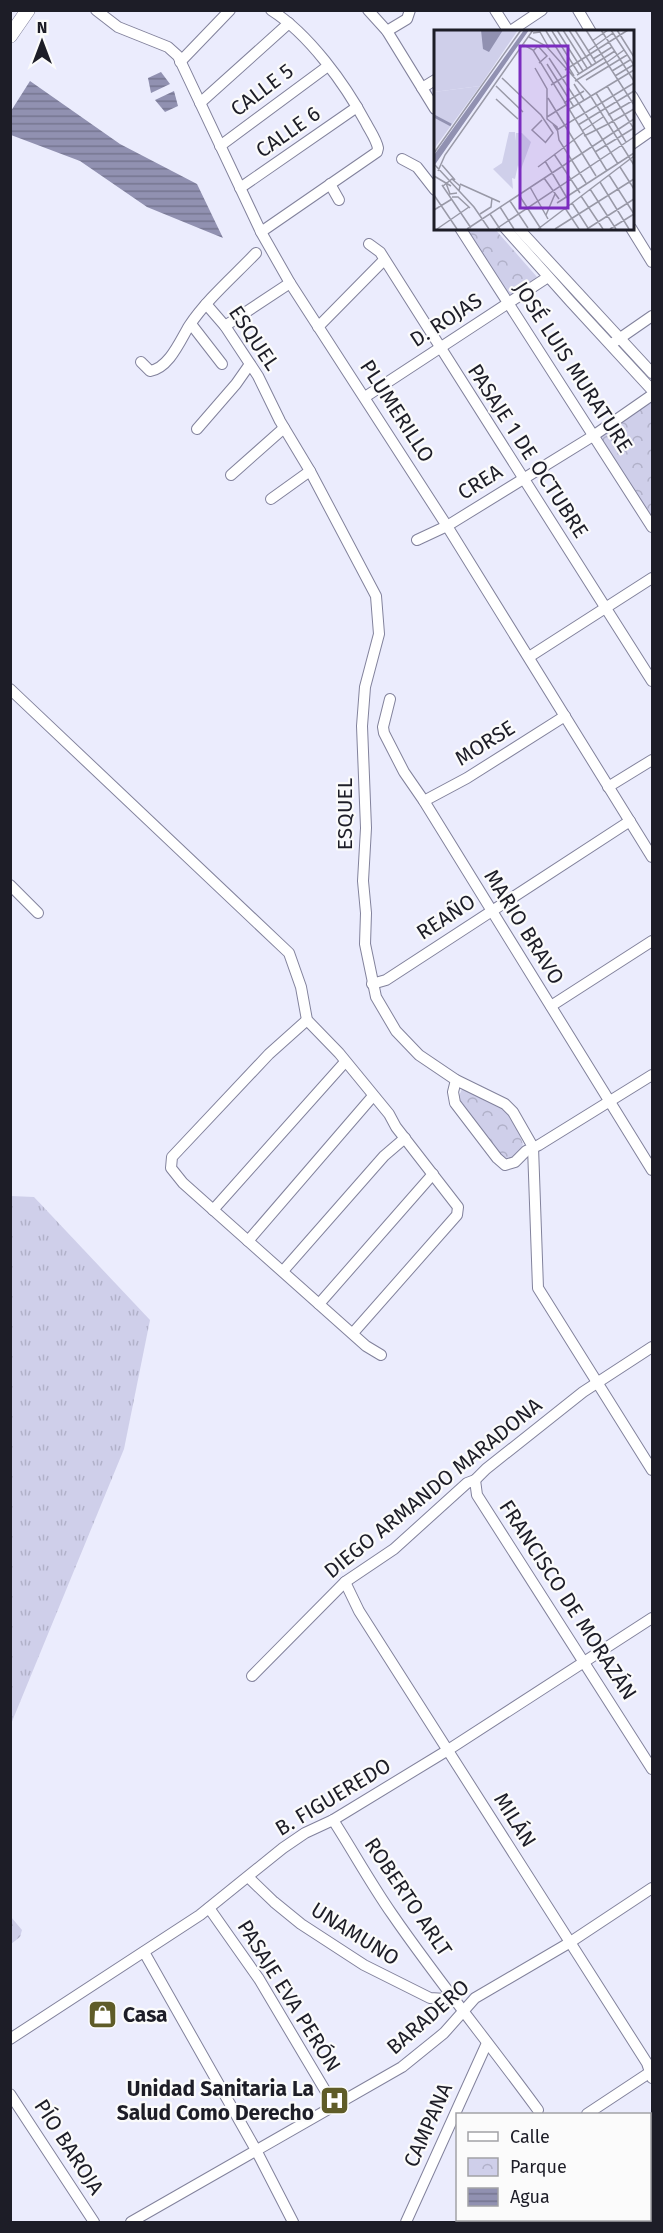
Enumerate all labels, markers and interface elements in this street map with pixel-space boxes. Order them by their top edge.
north arrow [12,12,72,72]
text: N [37,18,47,37]
inset map [434,30,633,230]
street label: CALLE 5 [225,58,299,122]
street label: CALLE 6 [251,101,325,163]
street label: JOSÉ LUIS MURATURE [508,277,638,457]
street label: D. ROJAS [405,287,487,353]
street label: ESQUEL [223,301,285,376]
street label: PLUMERILLO [354,355,440,467]
street label: PASAJE 1 DE OCTUBRE [462,359,594,543]
street label: CREA [453,458,507,506]
street label: MORSE [450,715,520,771]
street label: ESQUEL [332,777,358,850]
street label: MARIO BRAVO [478,865,570,989]
street label: REAÑO [412,888,480,946]
street label: DIEGO ARMANDO MARADONA [319,1392,547,1584]
street label: FRANCISCO DE MORAZÁN [494,1495,642,1705]
street label: B. FIGUEREDO [270,1752,396,1842]
street label: MILÁN [488,1788,542,1852]
street label: ROBERTO ARLT [359,1833,457,1962]
street label: UNAMUNO [306,1897,404,1971]
street label: PASAJE EVA PERÓN [232,1915,346,2077]
street label: BARADERO [381,1974,475,2060]
shop icon: Casa [86,1999,118,2031]
place label: Casa [123,2002,168,2028]
place label: Unidad Sanitaria La Salud Como Derecho [117,2076,314,2126]
street label: CAMPANA [398,2079,458,2171]
hospital icon: Unidad Sanitaria La Salud Como Derecho [319,2085,351,2117]
street label: PÍO BAROJA [29,2094,109,2200]
legend [456,2113,651,2221]
text: Calle [510,2126,550,2148]
text: Parque [510,2156,567,2178]
text: Agua [510,2186,550,2208]

